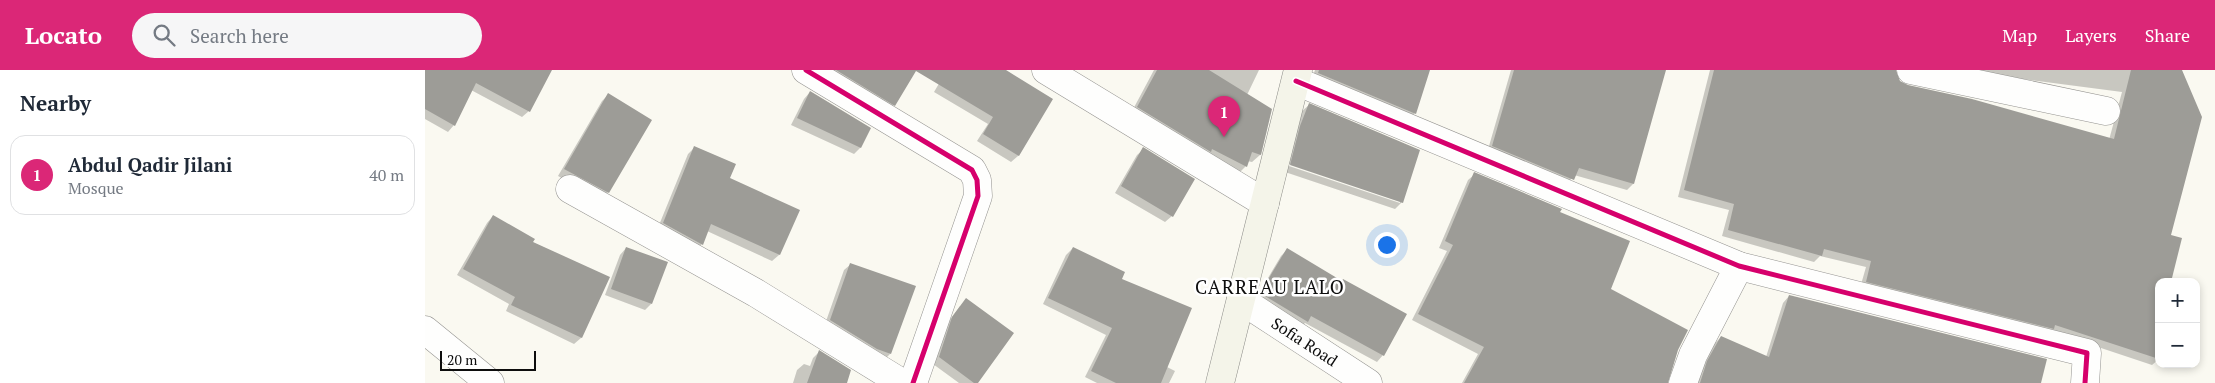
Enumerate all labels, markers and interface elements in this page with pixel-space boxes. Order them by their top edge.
search box [132,13,482,58]
text: Locato [25,19,102,51]
icon: search [150,21,178,49]
text: Search here [190,23,289,48]
text: Map [2002,23,2037,47]
text: Layers [2065,23,2117,47]
text: Share [2145,23,2190,47]
text: Nearby [20,89,91,117]
pin: 1 [1208,96,1240,137]
text: Abdul Qadir Jilani [68,152,232,177]
text: 1 [32,164,42,186]
text: 40 m [369,164,404,186]
text: Mosque [68,177,124,199]
your location [1374,232,1400,258]
district label: CARREAU LALO [1195,274,1345,299]
map controls [2155,278,2200,368]
button: + [2155,278,2200,323]
street label: Sofia Road [1267,312,1342,371]
button: − [2155,323,2200,368]
scale bar [440,348,536,371]
text: 20 m [447,350,477,369]

